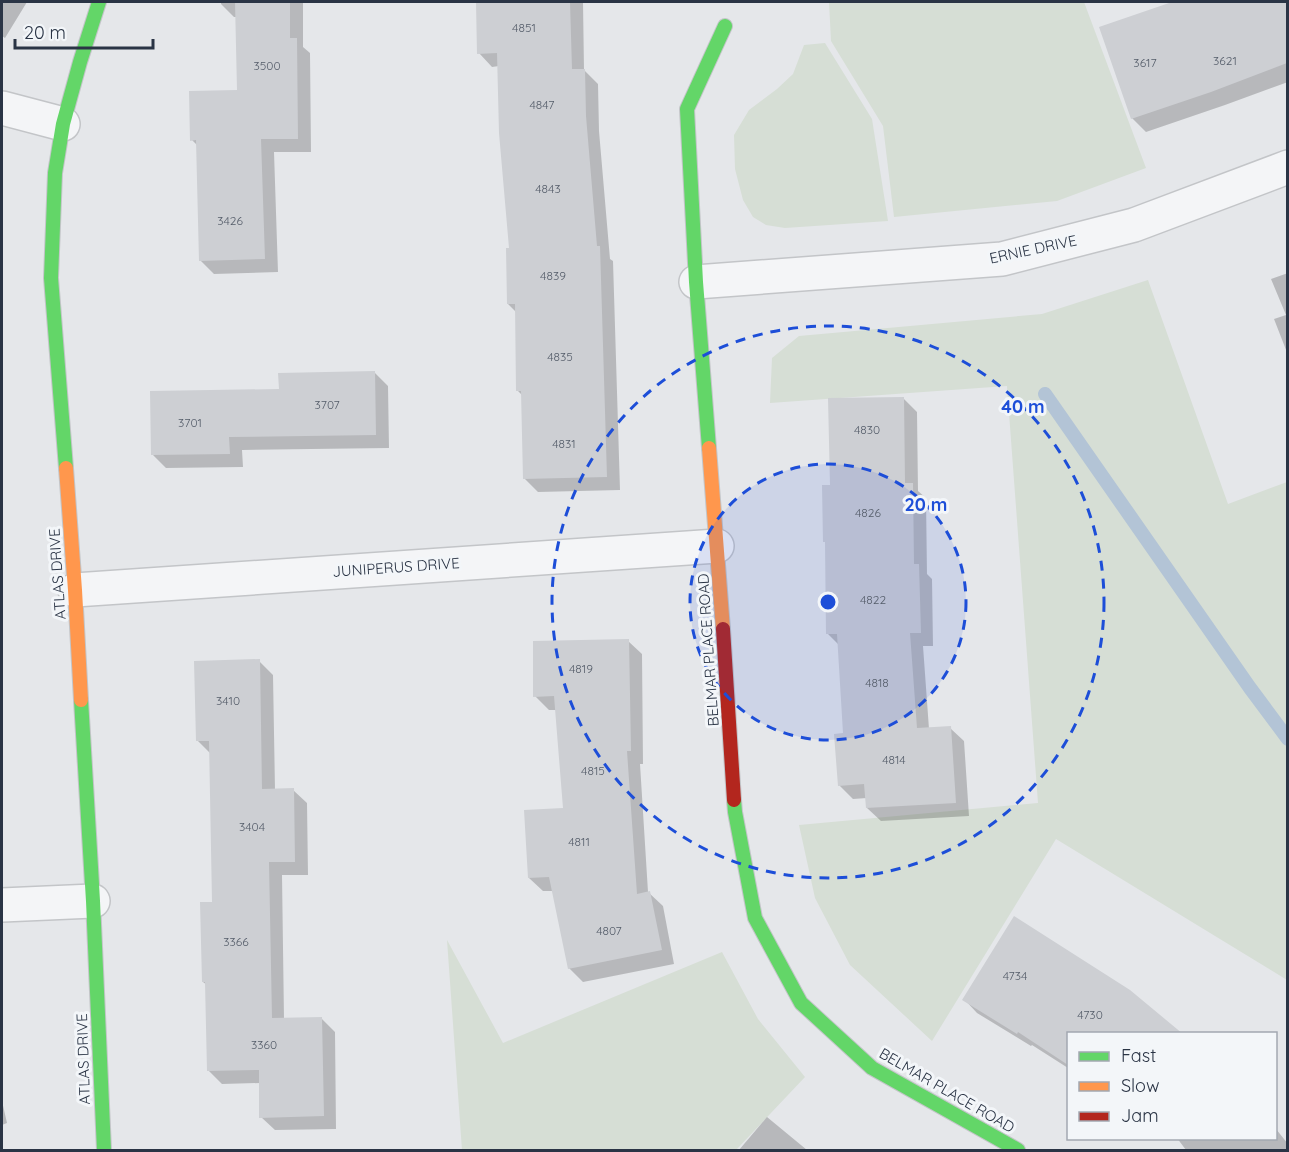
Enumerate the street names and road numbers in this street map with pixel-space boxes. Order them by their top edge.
street label: ERNIE DRIVE [988,230,1078,268]
street label: ATLAS DRIVE [44,528,70,620]
street label: JUNIPERUS DRIVE [332,553,460,581]
street label: BELMAR PLACE ROAD [693,573,723,727]
street label: ATLAS DRIVE [72,1013,94,1105]
street label: BELMAR PLACE ROAD [876,1043,1018,1137]

